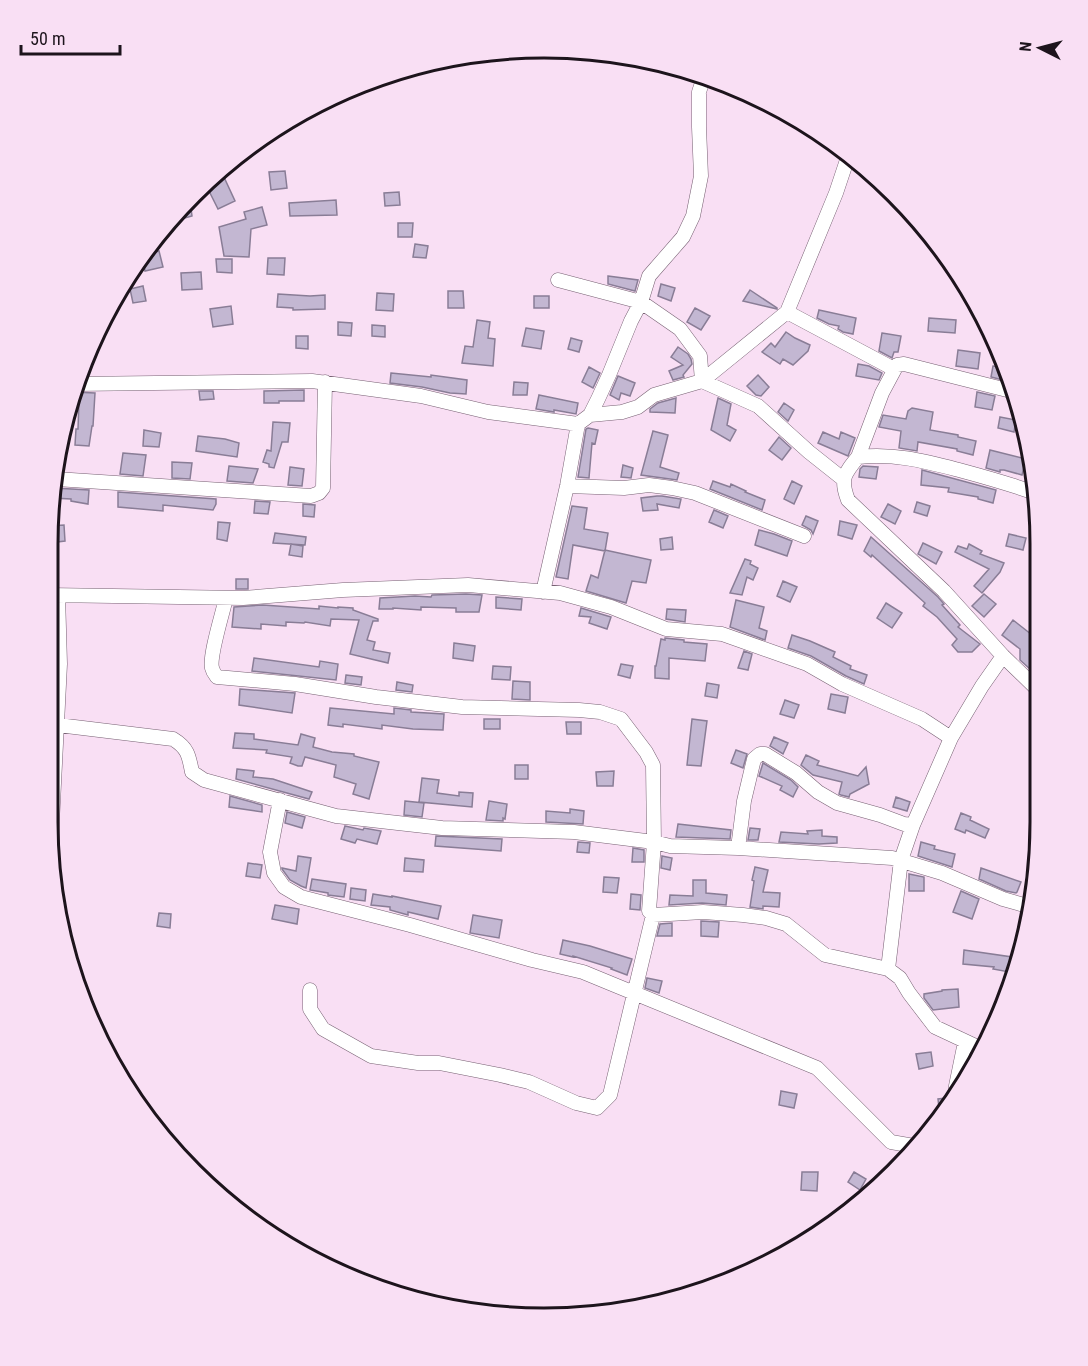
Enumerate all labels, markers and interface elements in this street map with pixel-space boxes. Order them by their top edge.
scale bar [21,18,120,56]
north arrow [1010,18,1070,78]
text: 50 m [30,28,65,49]
text: N [1016,41,1036,52]

